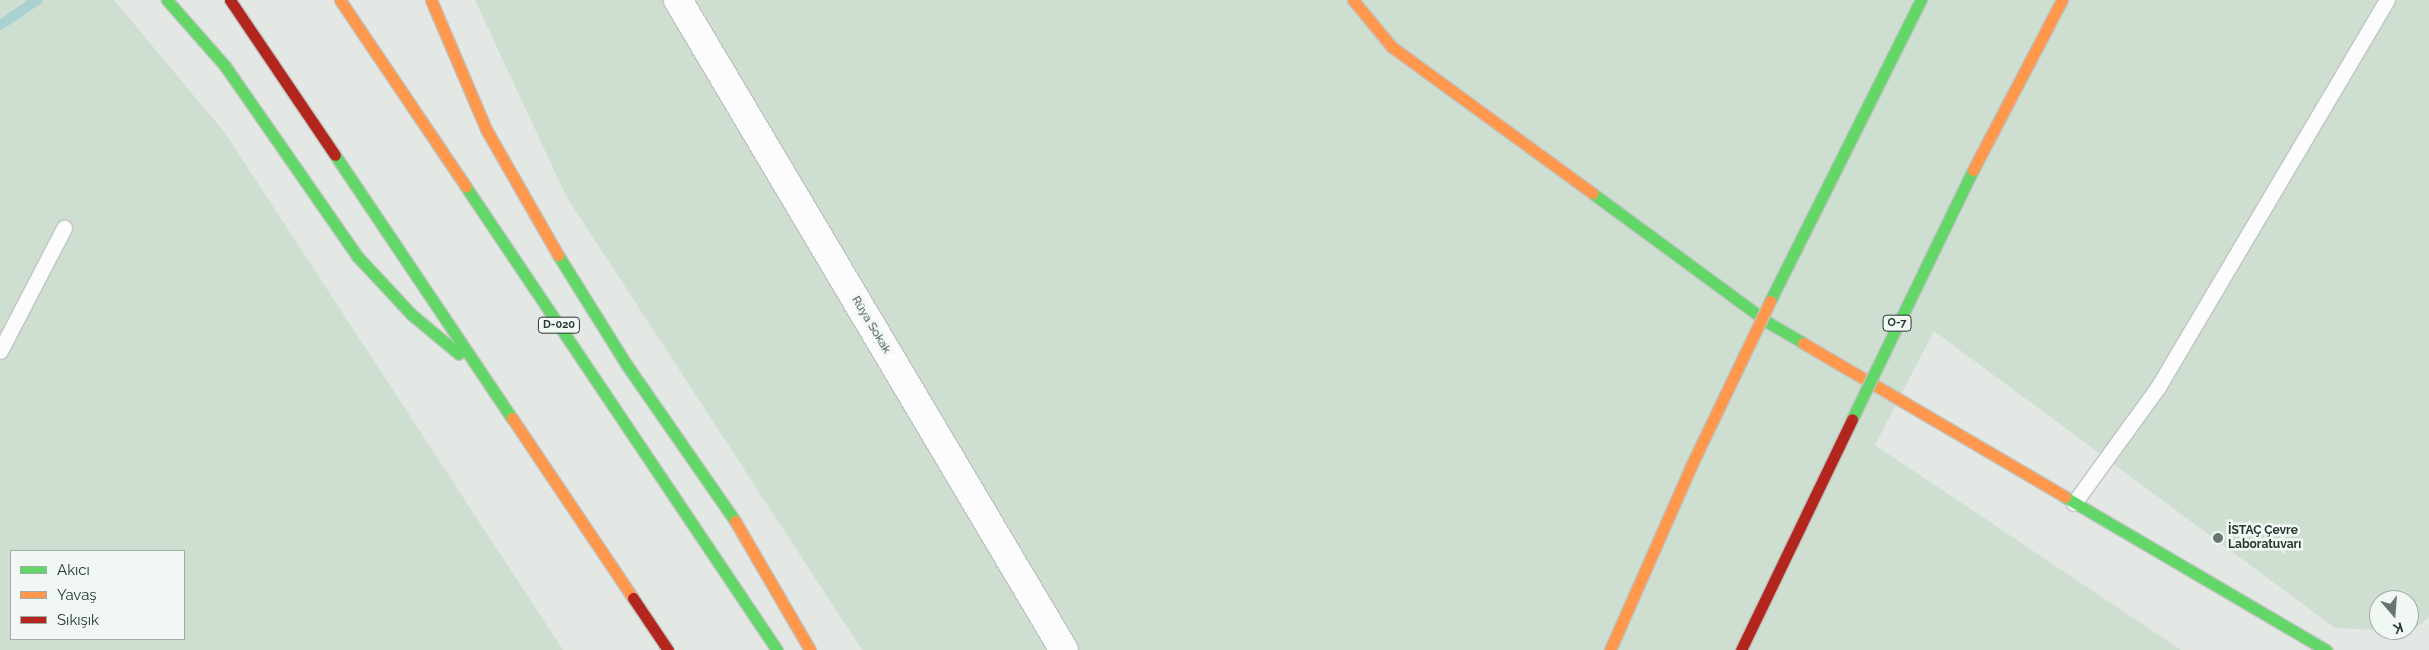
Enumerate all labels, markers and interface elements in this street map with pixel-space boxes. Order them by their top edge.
street label: Rüya Sokak [848,294,894,356]
road number: O-7 [1882,314,1912,332]
road number: D-020 [538,316,580,334]
place label: İSTAÇ Çevre Laboratuvarı [2228,524,2301,552]
marker: İSTAÇ Çevre Laboratuvarı [2212,532,2224,544]
legend [10,550,185,640]
text: Akıcı [57,561,90,579]
text: Yavaş [57,586,97,604]
north arrow [2369,590,2419,640]
text: Sıkışık [57,611,99,629]
text: K [2391,619,2405,637]

